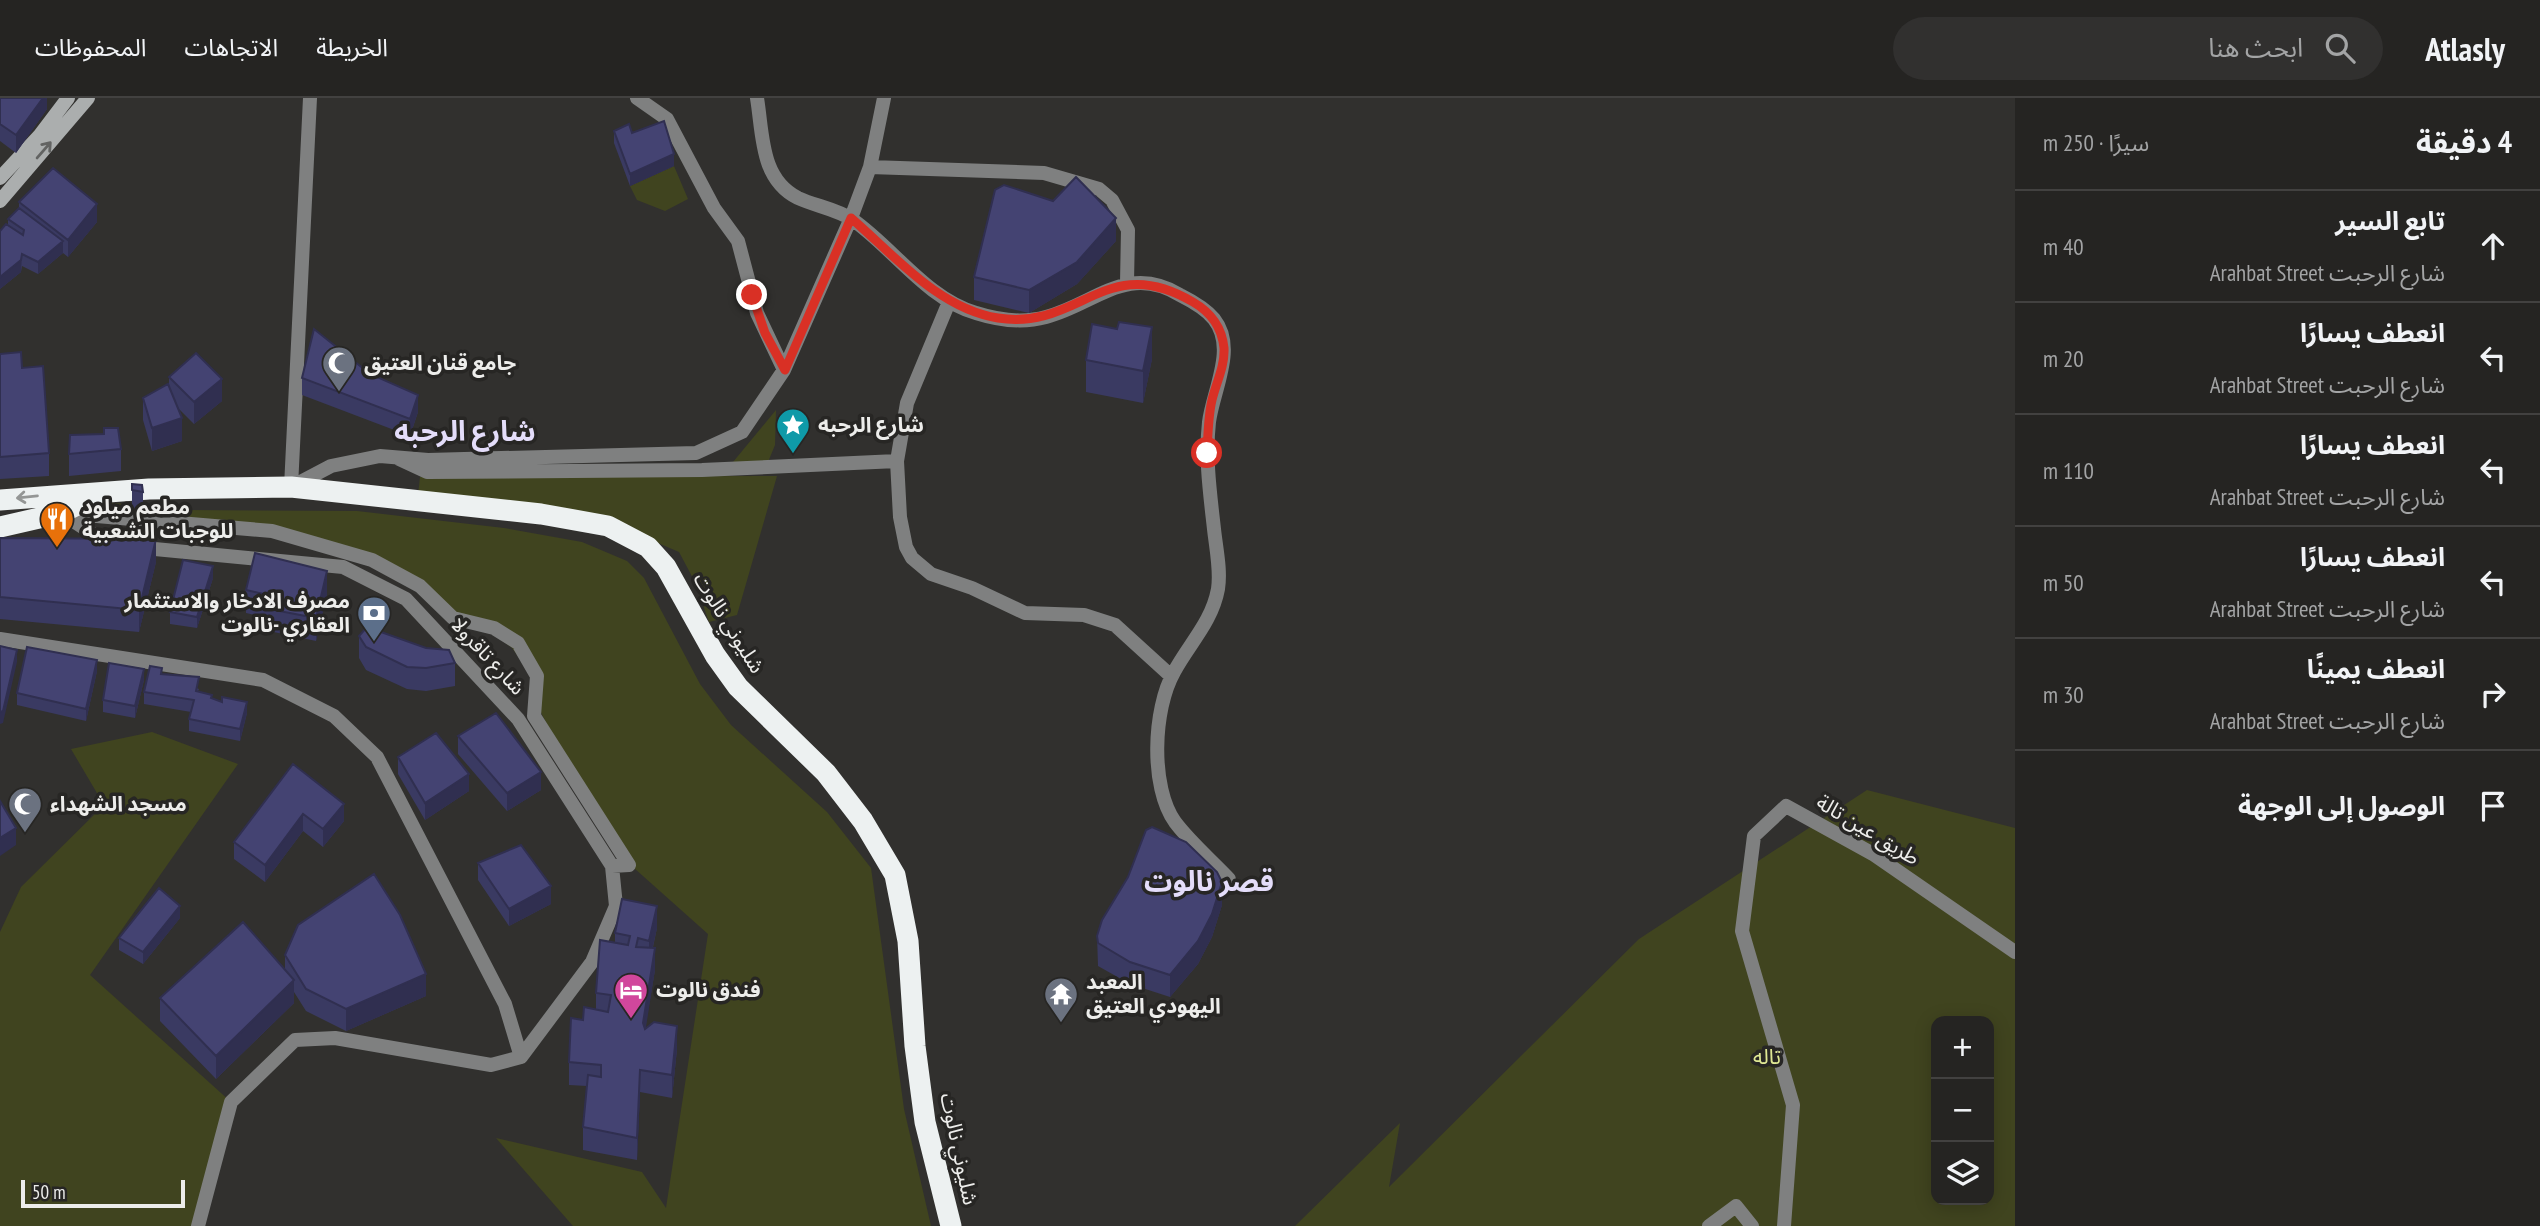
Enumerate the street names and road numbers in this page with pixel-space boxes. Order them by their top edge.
street label: شليوني نالوت [685,567,771,680]
street label: شارع تاقرولا [444,611,531,702]
street label: طريق عين تالة [1812,788,1925,871]
street label: شليوني نالوت [932,1090,985,1208]

